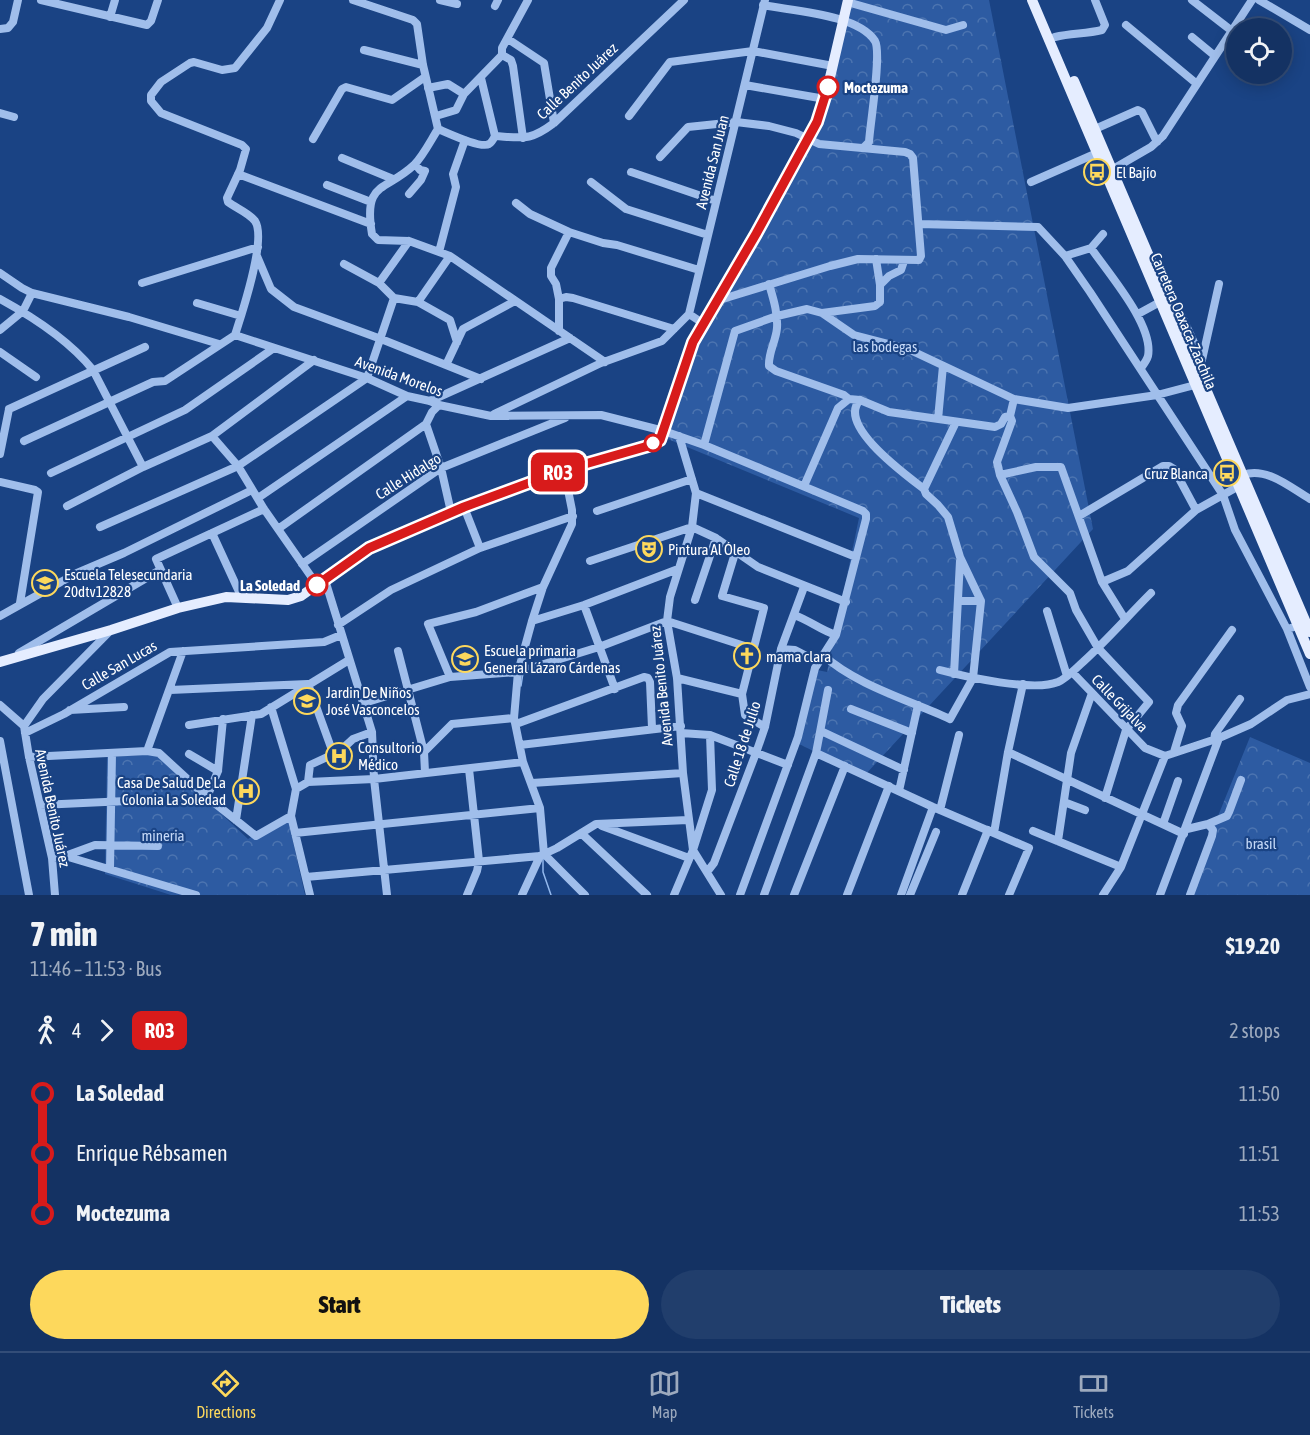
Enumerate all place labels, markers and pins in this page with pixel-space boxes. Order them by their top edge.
marker: Moctezuma [817,76,839,98]
place label: Moctezuma [844,79,908,96]
bus stop icon: El Bajío [1082,157,1112,187]
place label: El Bajío [1116,164,1156,181]
unlabelled marker [644,434,662,452]
bus stop icon: Cruz Blanca [1212,458,1242,488]
place label: Cruz Blanca [1144,465,1208,482]
theatre icon: Pintura Al Óleo [634,534,664,564]
place label: Pintura Al Óleo [668,541,750,558]
place label: Escuela Telesecundaria 20dtv12828 [64,566,192,600]
school or university icon: Escuela Telesecundaria 20dtv12828 [30,568,60,598]
marker: La Soledad [306,574,328,596]
place label: La Soledad [240,577,300,594]
church icon: mama clara [732,641,762,671]
place label: Escuela primaria General Lázaro Cárdenas [484,642,620,676]
school or university icon: Escuela primaria General Lázaro Cárdenas [450,644,480,674]
place label: mama clara [766,648,831,665]
place label: Jardin De Niños José Vasconcelos [326,684,420,718]
school or university icon: Jardin De Niños José Vasconcelos [292,686,322,716]
place label: Consultorio Médico [358,739,422,773]
hospital icon: Consultorio Médico [324,741,354,771]
place label: Casa De Salud De La Colonia La Soledad [117,774,226,808]
hospital icon: Casa De Salud De La Colonia La Soledad [231,776,261,806]

